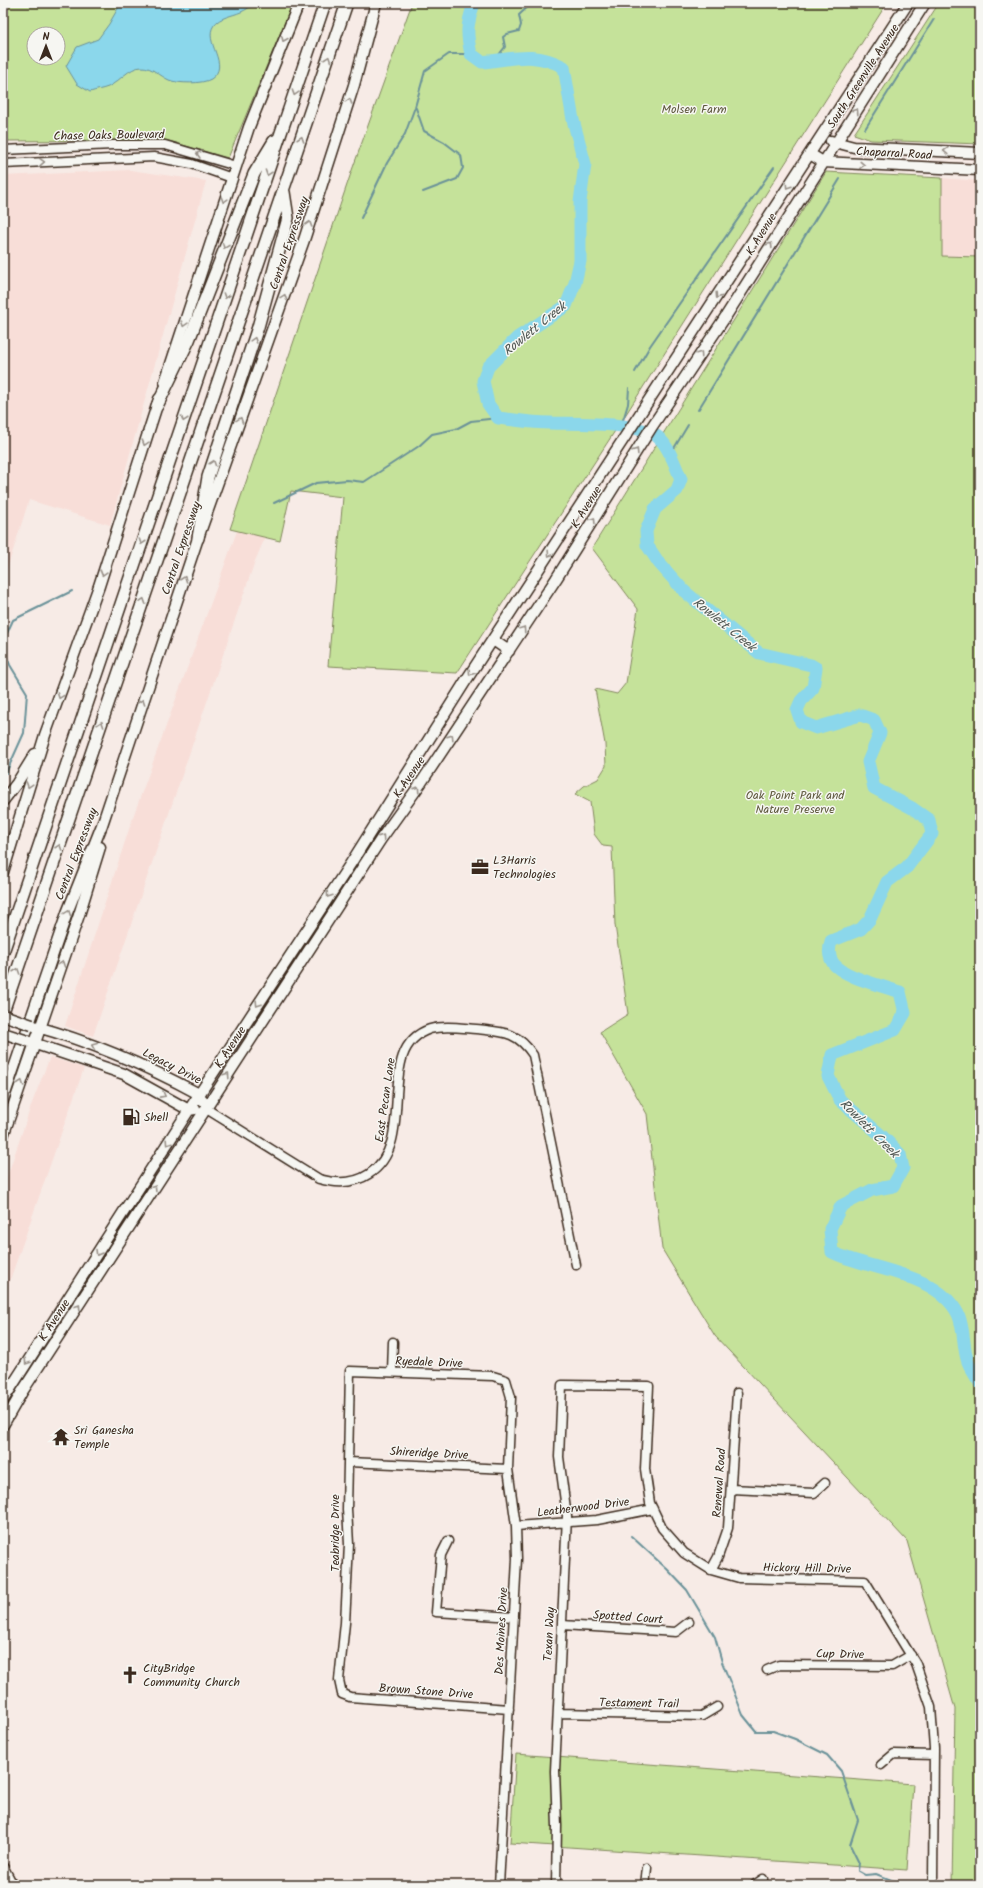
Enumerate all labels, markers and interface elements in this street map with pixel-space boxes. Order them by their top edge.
street label: South Greenville Avenue [822,20,905,132]
north arrow [26,26,66,66]
text: N [43,28,50,46]
one-way arrow [280,35,288,42]
one-way arrow [324,55,332,62]
one-way arrow [291,90,300,97]
one-way arrow [344,97,353,104]
park label: Molsen Farm [662,100,727,119]
one-way arrow [851,108,859,115]
street label: Chase Oaks Boulevard [53,125,166,146]
one-way arrow [296,136,305,143]
street label: Chaparral Road [856,142,933,165]
one-way arrow [943,147,949,155]
one-way arrow [196,150,203,159]
one-way arrow [39,158,45,166]
one-way arrow [859,160,865,169]
one-way arrow [264,170,273,177]
one-way arrow [786,182,793,189]
street label: Central Expressway [265,193,314,292]
one-way arrow [221,197,229,204]
street label: K Avenue [741,209,782,259]
one-way arrow [305,221,313,228]
one-way arrow [221,242,229,249]
one-way arrow [765,242,773,249]
one-way arrow [716,291,723,298]
one-way arrow [222,293,231,300]
one-way arrow [279,294,288,301]
water label: Rowlett Creek [499,296,573,361]
one-way arrow [180,320,189,327]
one-way arrow [249,336,258,343]
one-way arrow [695,352,702,359]
one-way arrow [180,416,189,423]
one-way arrow [235,416,244,423]
one-way arrow [141,439,149,446]
one-way arrow [632,448,639,455]
one-way arrow [208,460,217,467]
street label: K Avenue [566,482,607,532]
street label: Central Expressway [157,498,206,597]
one-way arrow [589,517,596,524]
one-way arrow [138,539,146,546]
one-way arrow [548,549,555,556]
one-way arrow [99,569,108,576]
one-way arrow [180,575,188,582]
water label: Rowlett Creek [688,593,762,659]
one-way arrow [138,598,147,605]
one-way arrow [518,626,526,633]
one-way arrow [469,668,476,675]
one-way arrow [56,692,64,699]
one-way arrow [138,698,146,705]
one-way arrow [96,721,105,728]
one-way arrow [446,734,454,741]
street label: K Avenue [388,752,431,802]
one-way arrow [25,781,34,788]
one-way arrow [412,786,419,793]
park label: Oak Point Park and Nature Preserve [746,786,845,819]
street label: Central Expressway [50,805,103,903]
one-way arrow [378,835,385,842]
one-way arrow [55,844,63,851]
place label: L3Harris Technologies [493,851,556,884]
office icon: L3Harris Technologies [470,857,490,877]
one-way arrow [327,891,334,898]
one-way arrow [63,910,71,917]
one-way arrow [57,961,66,968]
one-way arrow [13,967,21,974]
one-way arrow [256,1000,263,1007]
street label: K Avenue [210,1022,252,1072]
one-way arrow [91,1043,98,1051]
street label: Legacy Drive [139,1043,205,1090]
street label: East Pecan Lane [370,1056,401,1144]
one-way arrow [222,1072,229,1079]
one-way arrow [17,1080,25,1087]
one-way arrow [159,1090,166,1097]
water label: Rowlett Creek [834,1095,905,1165]
fuel station icon: Shell [121,1107,141,1127]
place label: Shell [144,1108,168,1127]
one-way arrow [165,1139,173,1146]
one-way arrow [149,1185,157,1192]
one-way arrow [95,1249,103,1256]
street label: K Avenue [34,1295,76,1345]
one-way arrow [73,1304,81,1311]
street label: Ryedale Drive [395,1352,464,1373]
one-way arrow [25,1357,32,1364]
place label: Sri Ganesha Temple [74,1421,134,1454]
temple icon: Sri Ganesha Temple [51,1427,71,1447]
street label: Shireridge Drive [389,1442,469,1465]
street label: Renewal Road [708,1447,731,1518]
street label: Leatherwood Drive [536,1492,631,1523]
street label: Teabridge Drive [326,1494,345,1572]
street label: Hickory Hill Drive [763,1558,852,1579]
street label: Des Moines Drive [490,1586,513,1675]
street label: Texan Way [539,1606,560,1662]
street label: Spotted Court [592,1606,664,1629]
street label: Cup Drive [816,1645,865,1664]
place label: CityBridge Community Church [143,1659,240,1692]
church icon: CityBridge Community Church [120,1665,140,1685]
street label: Brown Stone Drive [378,1679,474,1704]
street label: Testament Trail [599,1693,679,1714]

